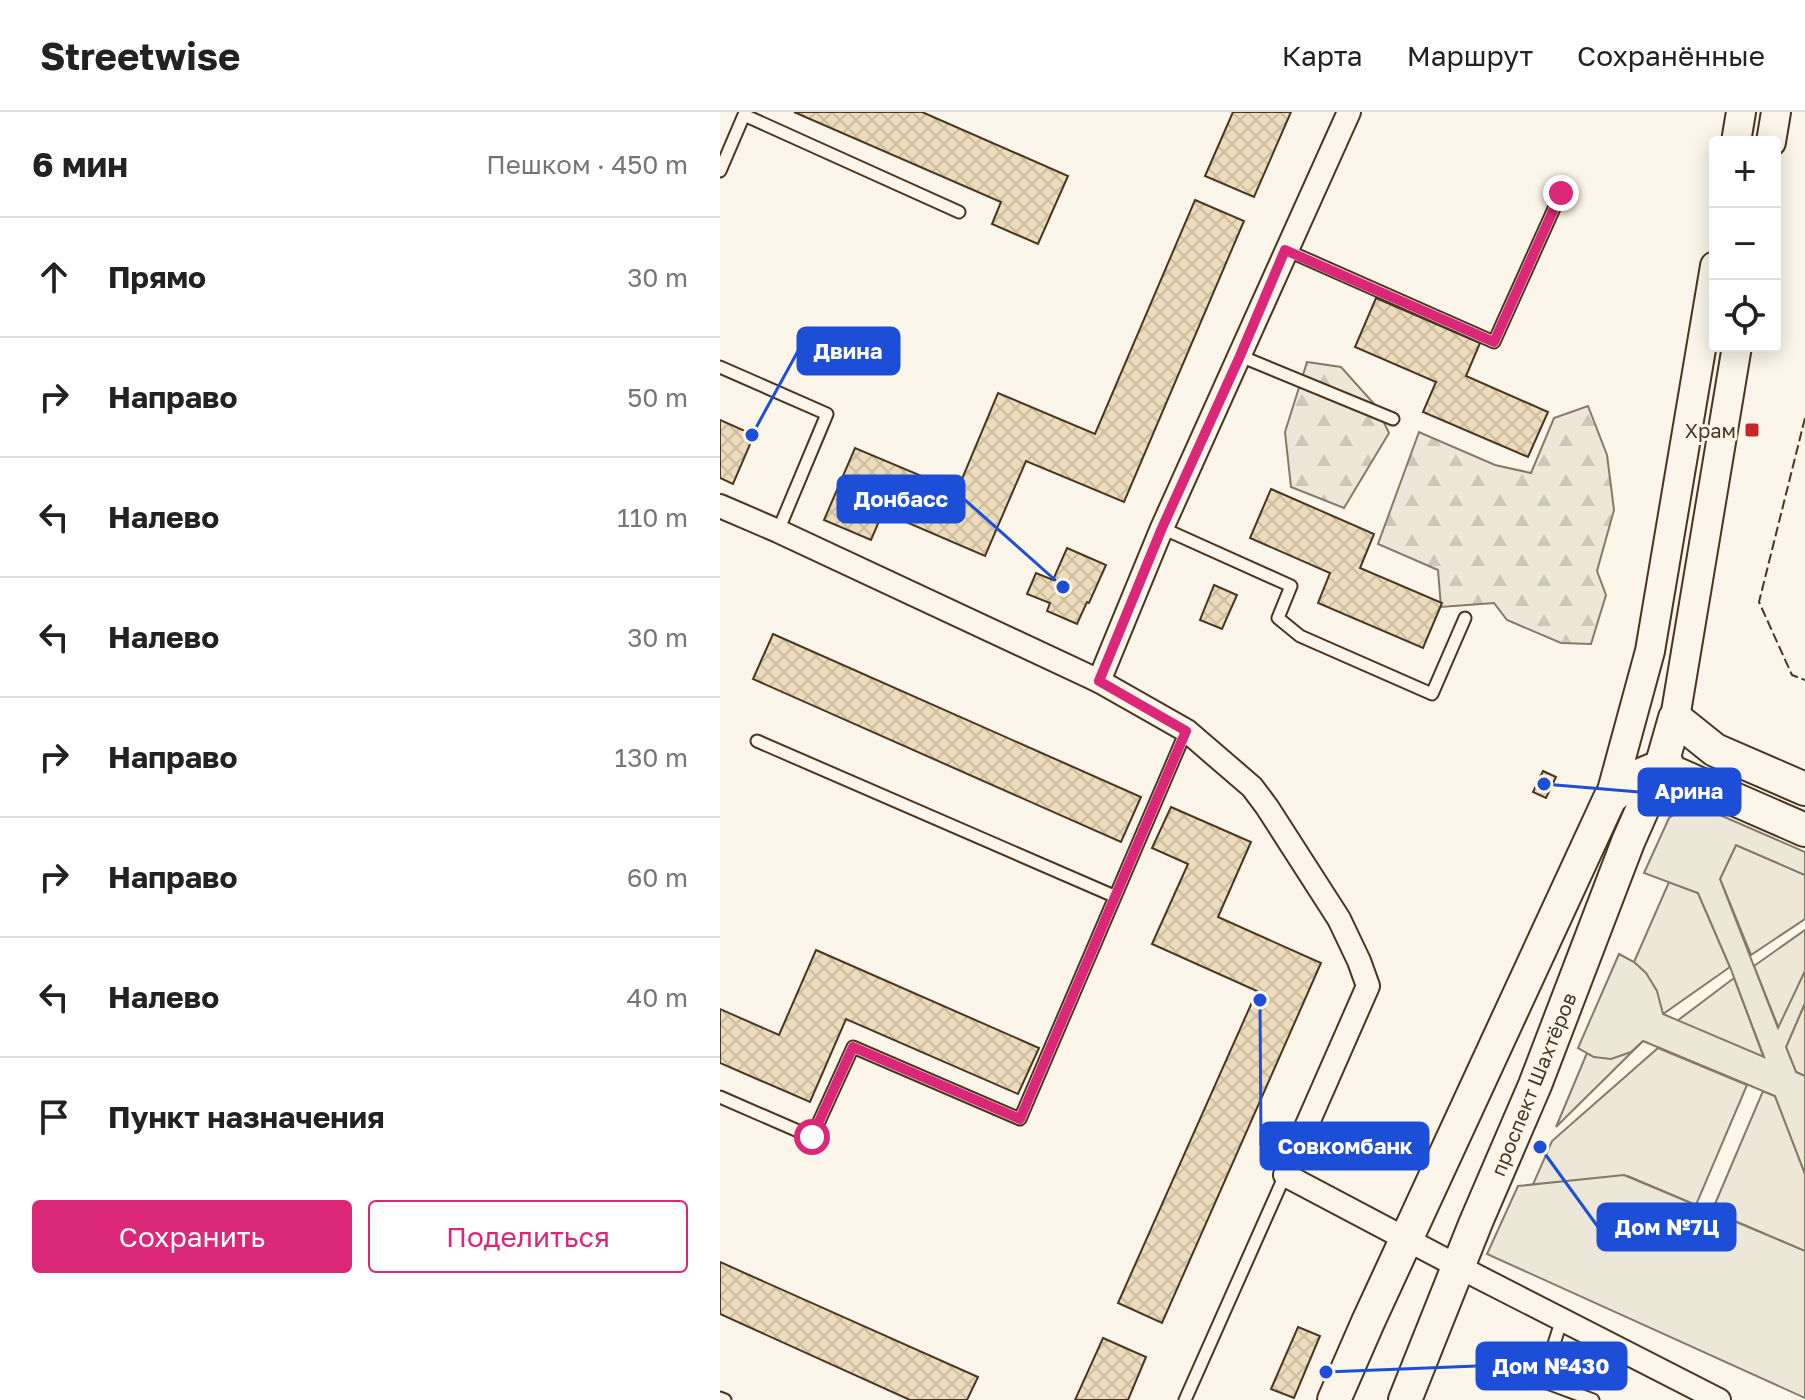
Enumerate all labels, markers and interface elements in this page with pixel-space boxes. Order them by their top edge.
text: Streetwise [40,33,240,78]
text: Карта [1282,39,1363,72]
text: Маршрут [1407,39,1533,72]
text: Сохранённые [1577,39,1765,72]
map controls [1709,136,1781,352]
button: + [1709,136,1781,208]
text: 6 мин [32,144,128,184]
text: Пешком · 450 m [486,149,688,180]
route end [1543,175,1579,211]
button: − [1709,208,1781,280]
icon: ahead [32,255,76,299]
text: Прямо [108,259,206,295]
text: 30 m [627,262,688,293]
button: locate [1709,280,1781,352]
callout: Двина [798,328,899,374]
text: Двина [814,337,882,364]
icon: right [32,375,76,419]
text: Направо [108,379,237,415]
text: 50 m [627,382,688,413]
place label: Храм [1685,418,1736,442]
marker: Храм [1743,421,1761,439]
callout: Донбасс [838,476,964,522]
text: Донбасс [854,485,949,512]
icon: left [32,495,76,539]
text: Налево [108,499,219,535]
text: 110 m [617,502,688,533]
icon: left [32,615,76,659]
text: Налево [108,619,219,655]
text: 30 m [627,622,688,653]
icon: right [32,735,76,779]
text: Направо [108,739,237,775]
text: 130 m [615,742,688,773]
callout: Арина [1639,769,1740,815]
text: Арина [1655,777,1723,804]
icon: right [32,855,76,899]
text: Направо [108,859,237,895]
text: 60 m [627,862,688,893]
icon: left [32,975,76,1019]
text: Налево [108,979,219,1015]
text: 40 m [627,982,688,1013]
street label: проспект Шахтёров [1485,989,1581,1179]
icon: arrive [32,1095,76,1139]
text: Пункт назначения [108,1099,385,1135]
route start [794,1119,830,1155]
callout: Совкомбанк [1261,1123,1428,1169]
text: Совкомбанк [1277,1132,1413,1159]
button: Сохранить [32,1200,352,1273]
button: Поделиться [368,1200,688,1273]
callout: Дом №7Ц [1598,1204,1735,1250]
text: Дом №7Ц [1615,1213,1719,1240]
callout: Дом №430 [1477,1343,1626,1389]
text: Дом №430 [1493,1352,1609,1379]

